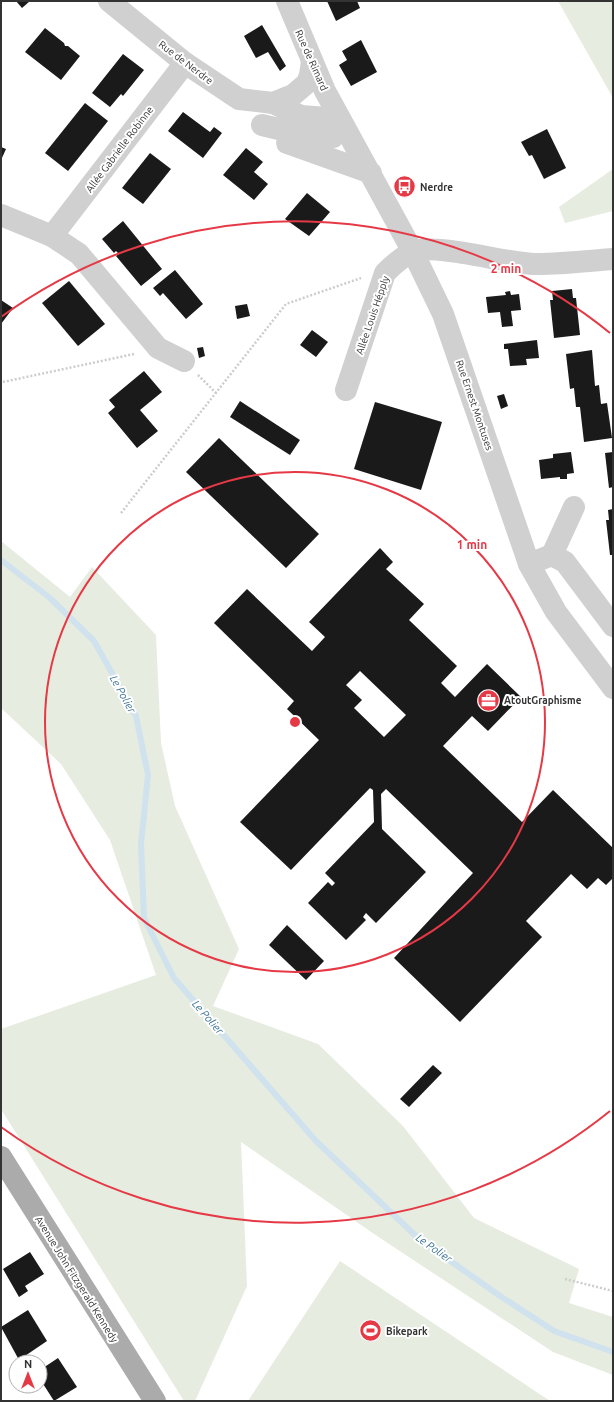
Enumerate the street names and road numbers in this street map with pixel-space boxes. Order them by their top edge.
street label: Rue de Rimard [293,28,330,92]
street label: Rue de Nerdre [156,38,215,86]
street label: Allée Gabrielle Robinne [83,104,155,194]
street label: Allée Louis Hépply [354,274,391,356]
street label: Rue Ernest Montuses [454,358,495,452]
street label: Avenue John Fitzgerald Kennedy [33,1214,120,1344]

